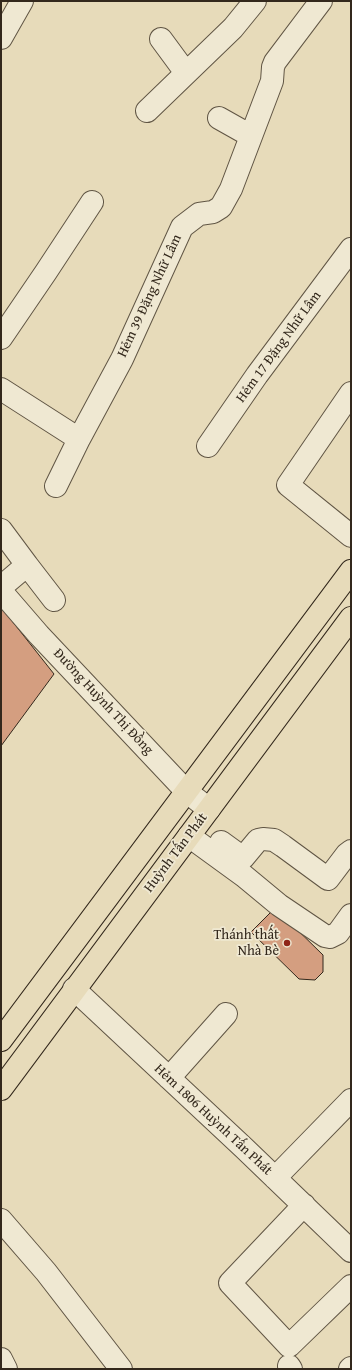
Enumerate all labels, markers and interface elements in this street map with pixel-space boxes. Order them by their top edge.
street label: Hẻm 39 Đặng Nhữ Lâm [114,232,186,360]
street label: Hẻm 17 Đặng Nhữ Lâm [233,288,325,406]
street label: Đường Huỳnh Thị Đồng [49,645,157,759]
street label: Huỳnh Tấn Phát [141,810,211,896]
place label: Thánh thất Nhà Bè [214,927,279,960]
marker: Thánh thất Nhà Bè [282,938,292,948]
street label: Hẻm 1806 Huỳnh Tấn Phát [150,1061,276,1179]

